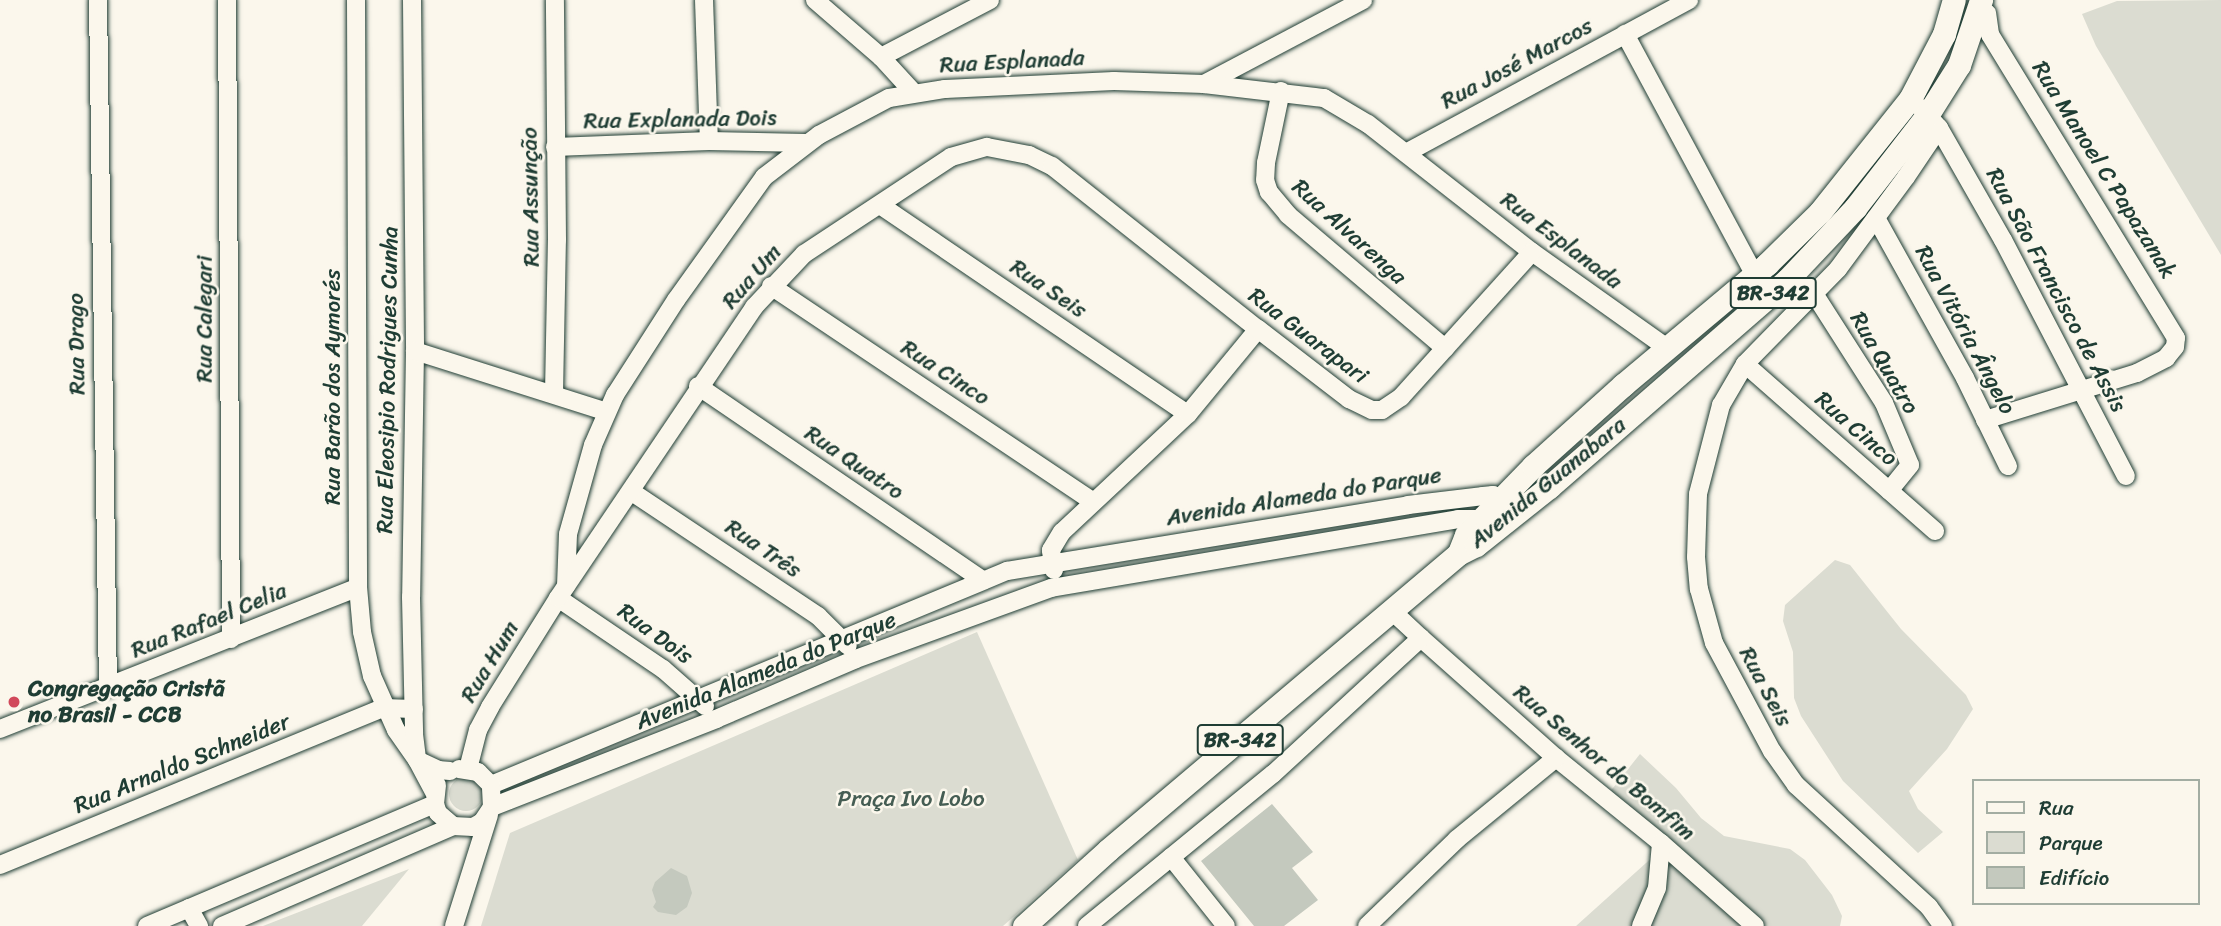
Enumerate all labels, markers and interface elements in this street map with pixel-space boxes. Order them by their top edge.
street label: Rua José Marcos [1437,13,1597,115]
street label: Rua Esplanada [939,44,1085,80]
street label: Rua Manoel C Papazanak [2026,57,2182,283]
street label: Rua Explanada Dois [583,105,777,135]
street label: Rua Assunção [516,127,546,267]
street label: Rua São Francisco de Assis [1980,163,2132,417]
street label: Rua Alvarenga [1286,173,1412,291]
street label: Rua Esplanada [1495,186,1627,296]
street label: Rua Eleosipio Rodrigues Cunha [372,226,404,534]
street label: Rua Um [716,239,788,315]
street label: Rua Vitória Ângelo [1909,241,2021,419]
street label: Rua Seis [1004,253,1092,325]
street label: Rua Calegari [191,255,219,383]
street label: Rua Barão dos Aymorés [319,268,347,506]
road number: BR-342 [1729,276,1817,310]
street label: Rua Guarapari [1243,282,1373,390]
street label: Rua Drago [62,293,92,395]
street label: Rua Quatro [1844,307,1924,419]
street label: Rua Cinco [896,334,994,412]
street label: Rua Cinco [1809,386,1903,472]
street label: Avenida Guanabara [1464,412,1632,554]
street label: Rua Quatro [799,420,909,506]
street label: Avenida Alameda do Parque [1165,462,1443,532]
street label: Rua Três [719,513,807,585]
street label: Rua Rafael Celia [127,577,291,665]
street label: Rua Dois [612,598,698,670]
street label: Avenida Alameda do Parque [632,606,900,736]
street label: Rua Hum [455,616,525,708]
street label: Rua Seis [1732,642,1798,732]
place label: Congregação Cristã no Brasil - CCB [28,675,225,729]
street label: Rua Senhor do Bomfim [1507,679,1701,847]
marker: Congregação Cristã no Brasil - CCB [6,694,22,710]
street label: Rua Arnaldo Schneider [70,708,294,820]
road number: BR-342 [1196,722,1284,758]
legend [1972,779,2200,905]
park label: Praça Ivo Lobo [837,785,985,813]
text: Rua [2039,789,2074,827]
text: Parque [2039,824,2103,862]
text: Edifício [2039,859,2109,897]

